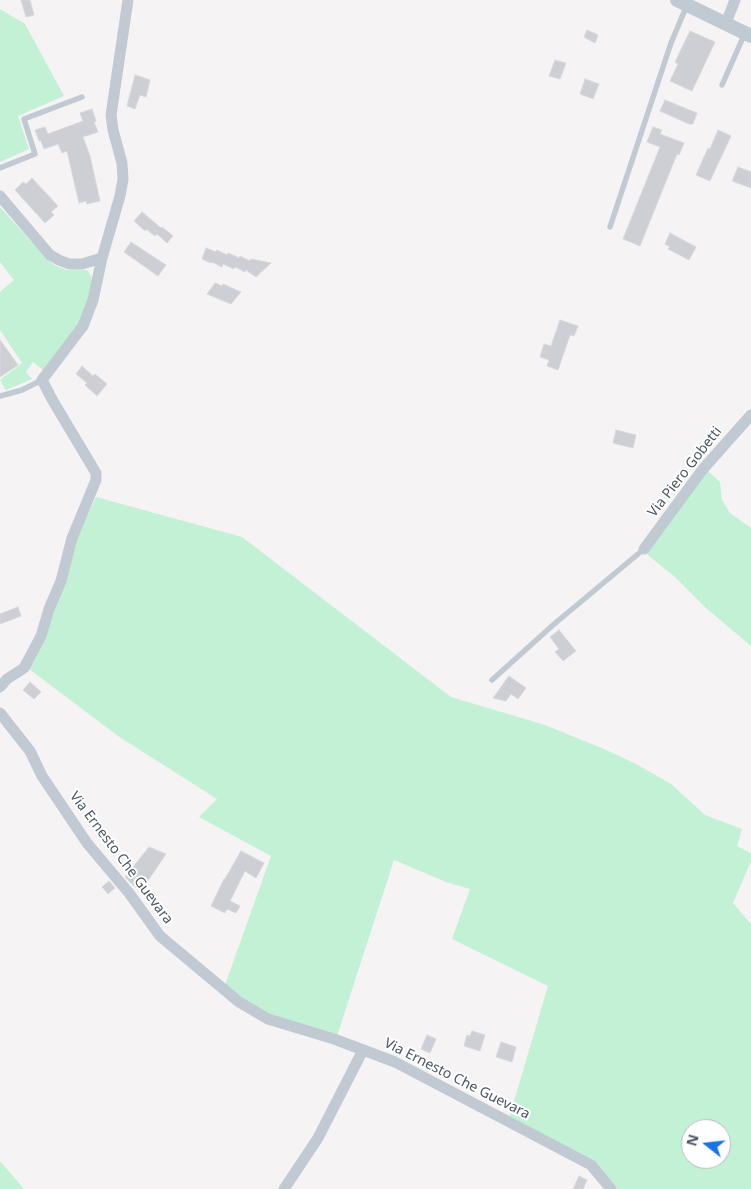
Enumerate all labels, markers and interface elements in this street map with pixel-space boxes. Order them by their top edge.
street label: Via Piero Gobetti [645,423,725,521]
street label: Via Ernesto Che Guevara [66,789,176,927]
street label: Via Ernesto Che Guevara [381,1035,533,1123]
north arrow [681,1119,731,1169]
text: N [681,1132,703,1148]

